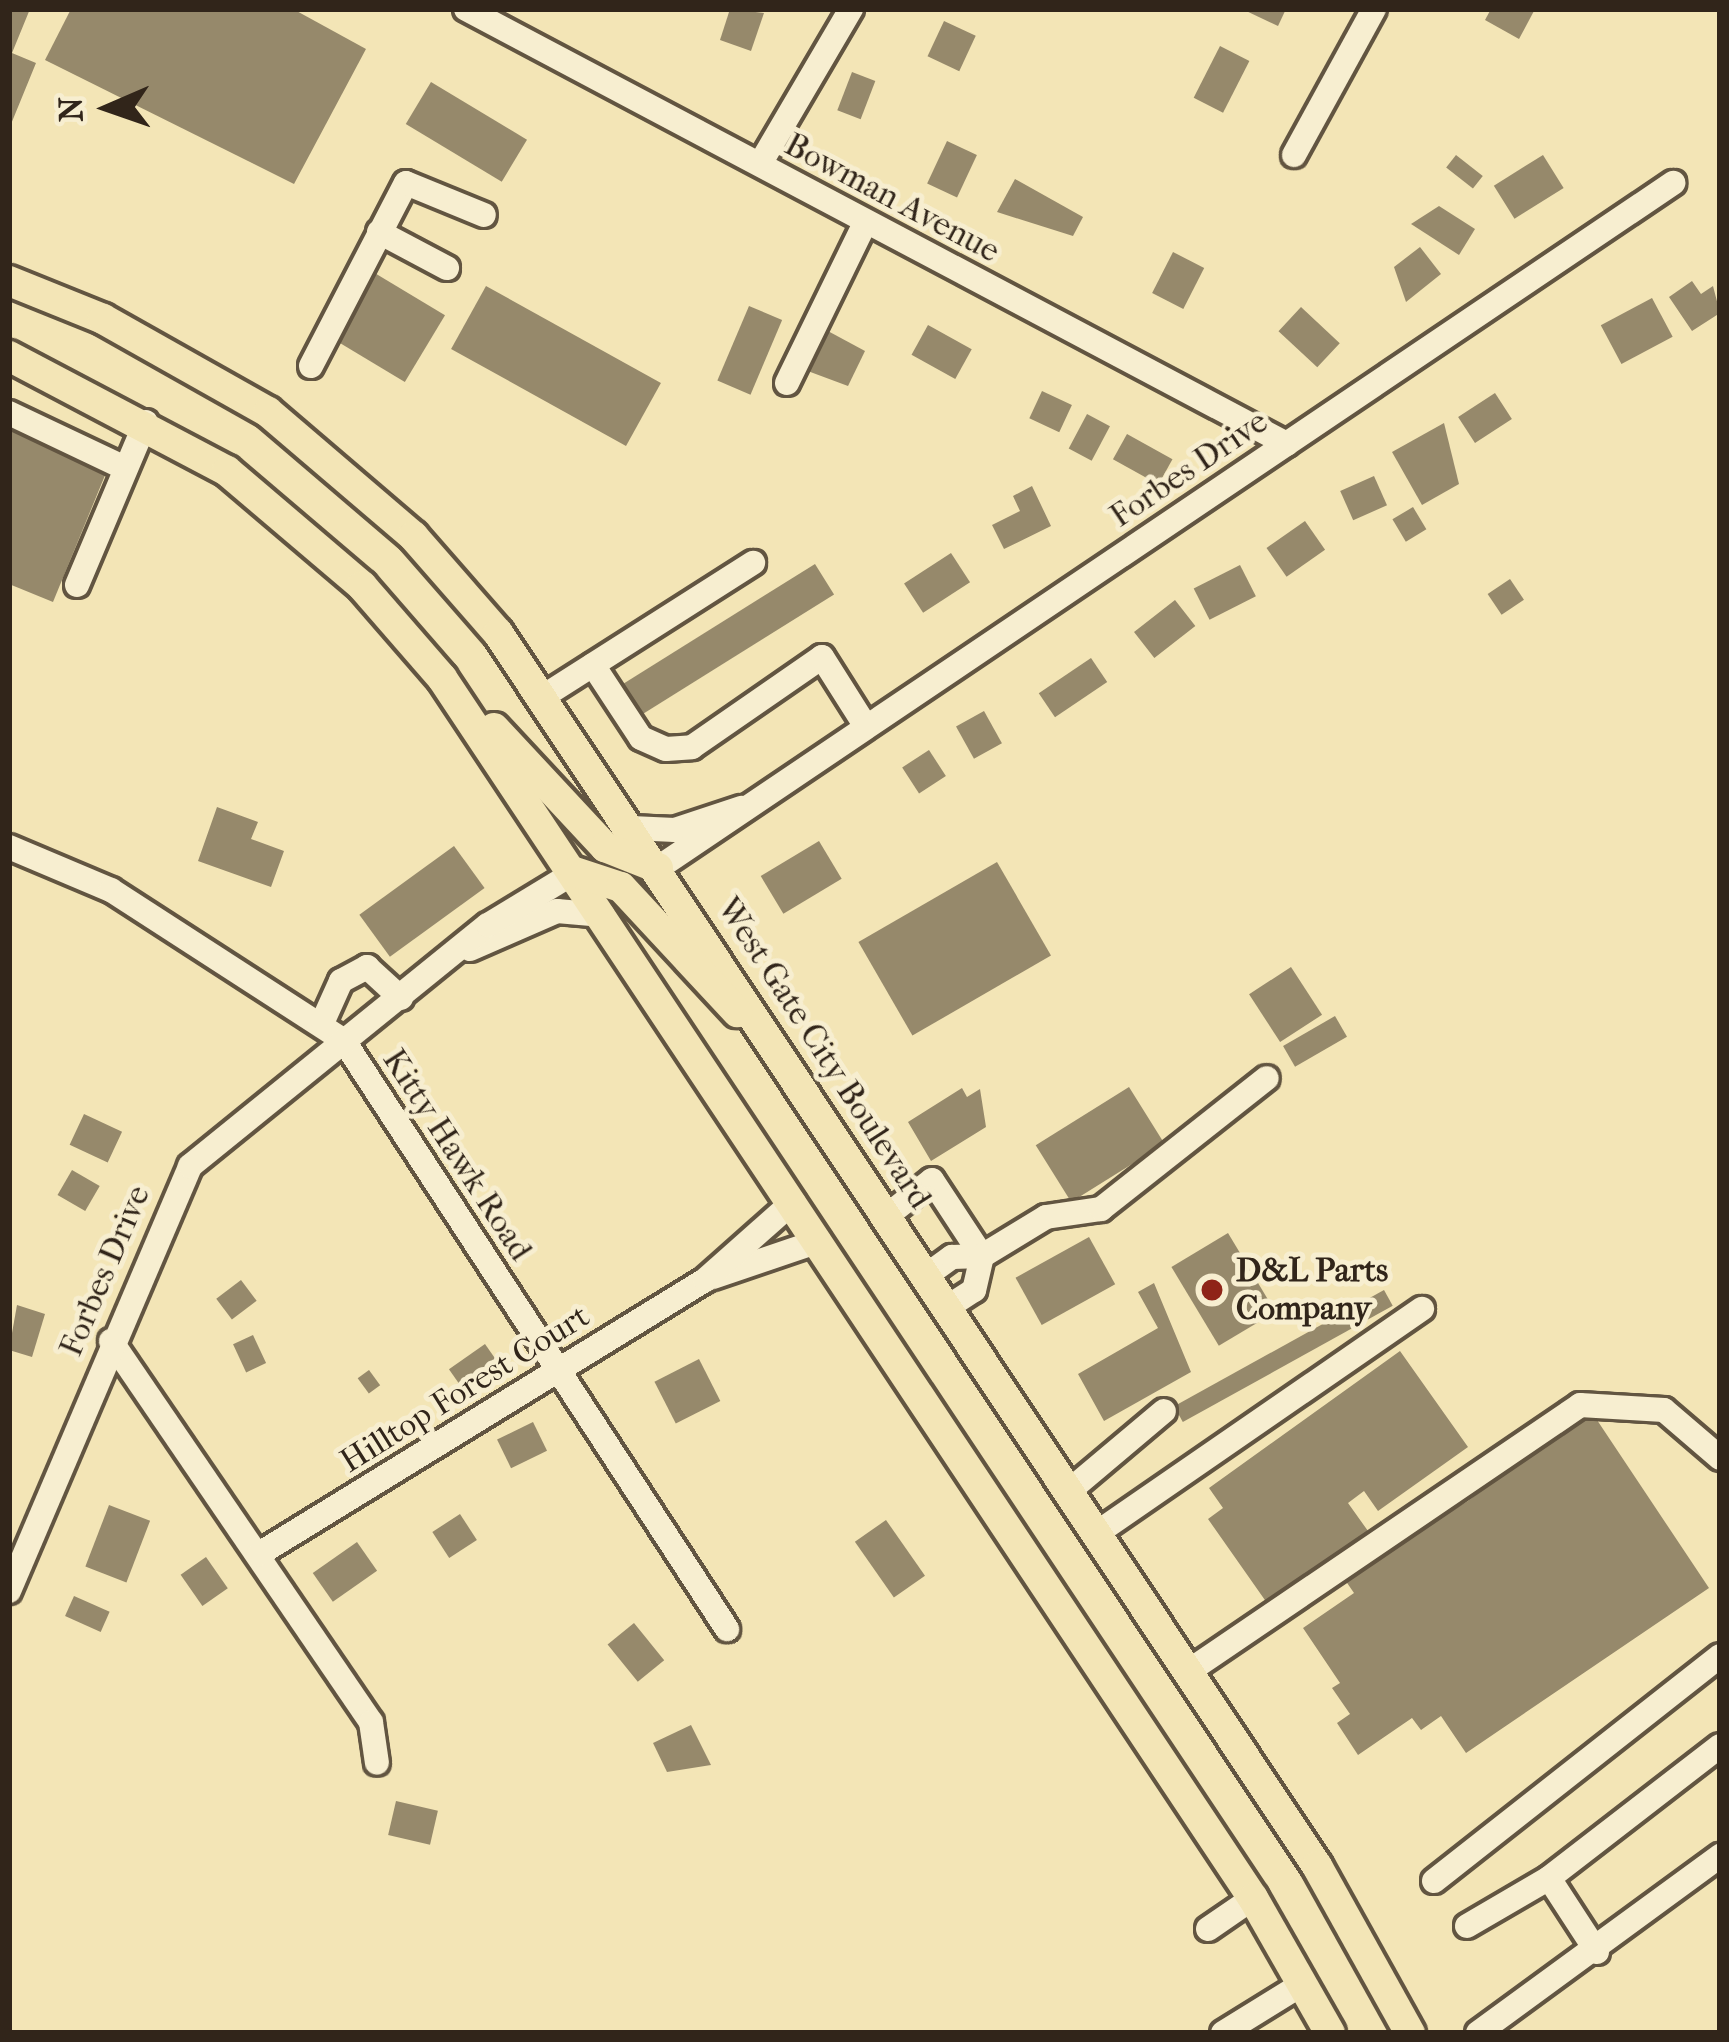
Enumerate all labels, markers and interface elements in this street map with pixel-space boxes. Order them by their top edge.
north arrow [48,48,168,168]
text: N [52,96,91,122]
street label: Bowman Avenue [778,125,1006,271]
street label: Forbes Drive [1103,402,1275,536]
street label: West Gate City Boulevard [708,890,940,1216]
street label: Kitty Hawk Road [374,1042,540,1268]
street label: Forbes Drive [51,1180,159,1362]
place label: D&L Parts Company [1236,1251,1388,1329]
marker: D&L Parts Company [1199,1277,1225,1303]
street label: Hilltop Forest Court [333,1296,597,1482]

